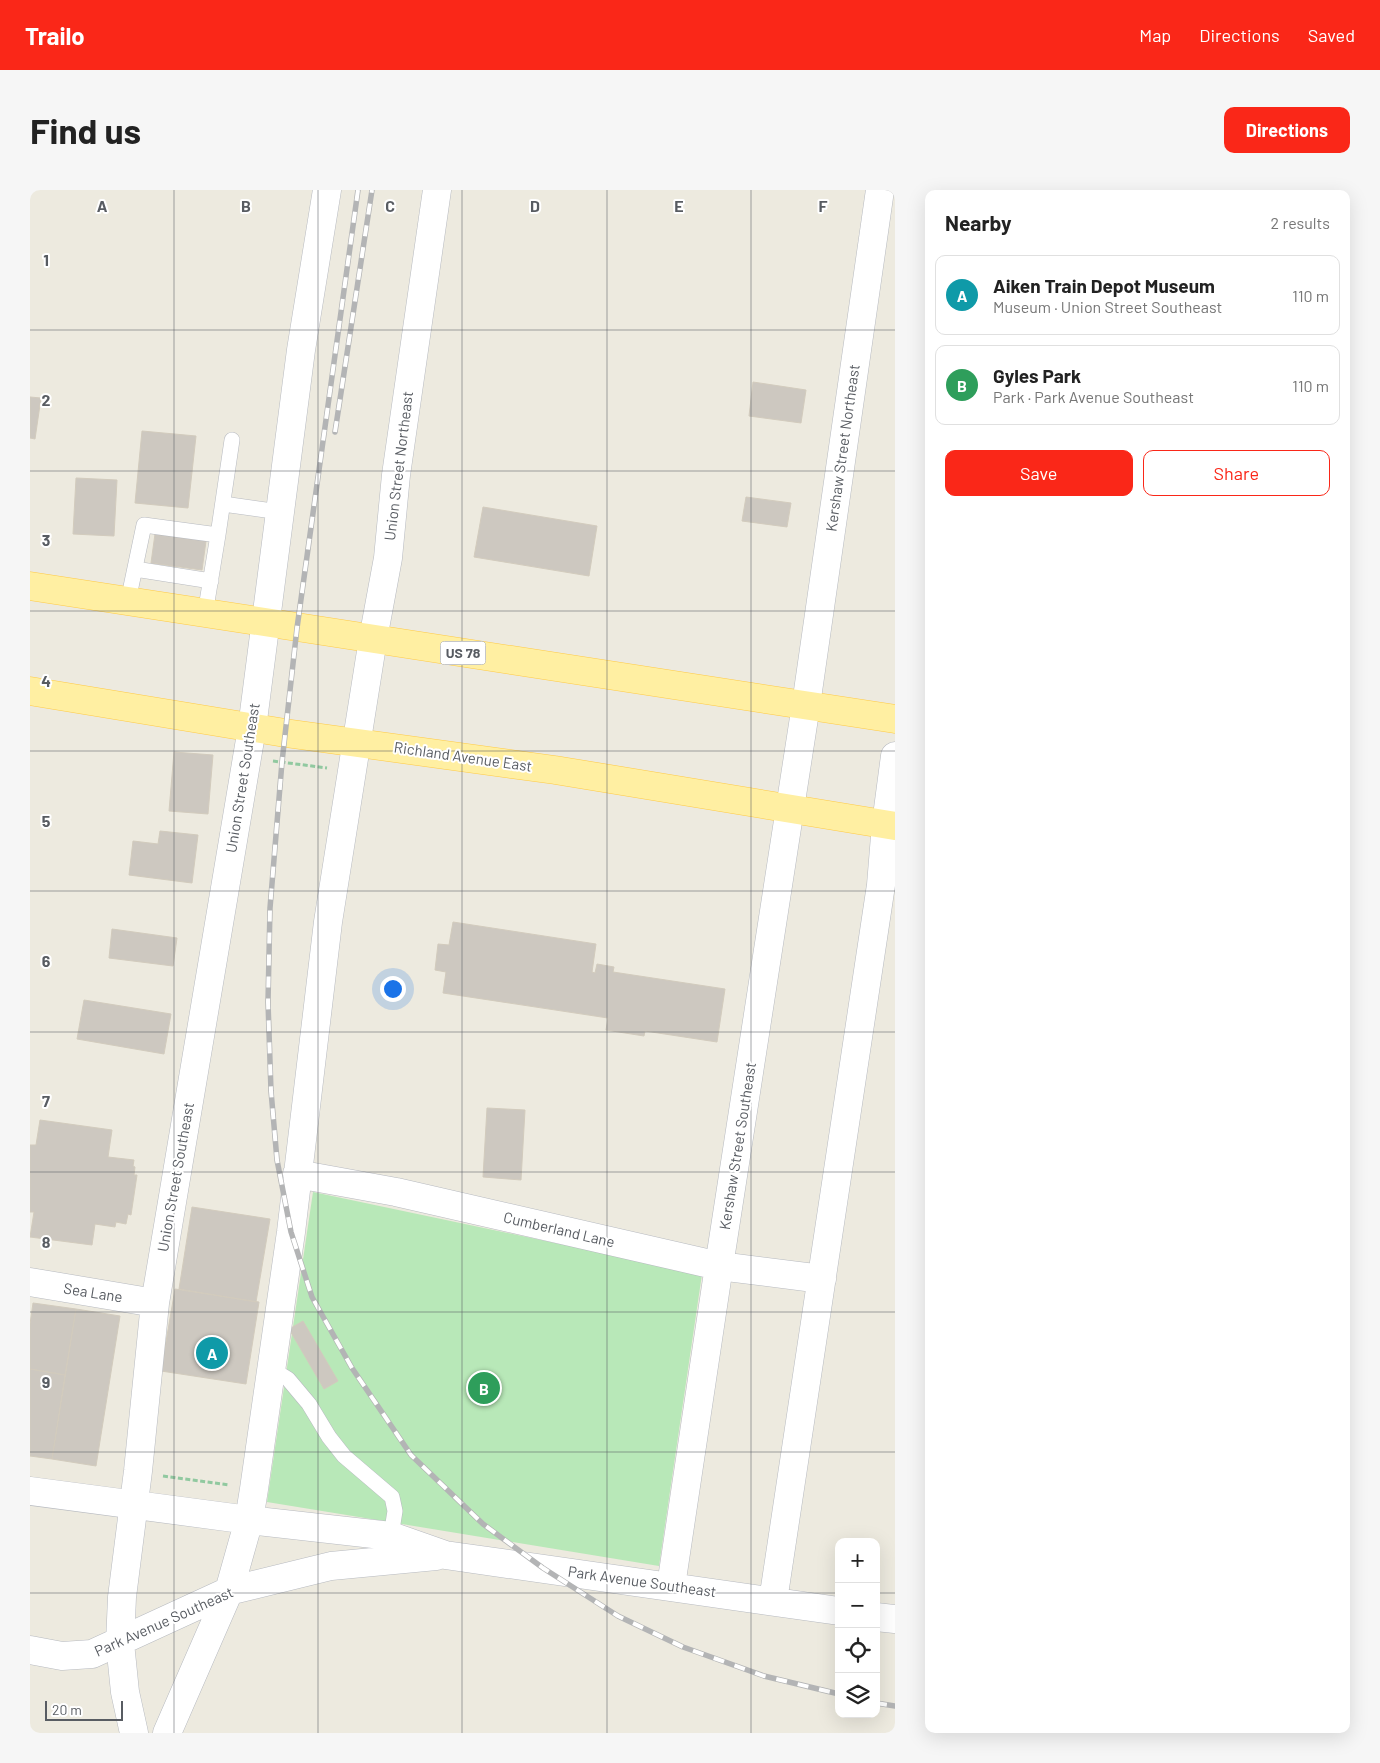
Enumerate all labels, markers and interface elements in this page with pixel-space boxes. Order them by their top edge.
text: Trailo [25,21,85,50]
text: Map [1139,24,1171,46]
text: Directions [1199,24,1280,46]
text: Saved [1308,24,1355,46]
button: Directions [1224,107,1350,153]
text: Find us [30,109,141,151]
text: A [97,196,108,215]
text: B [241,196,251,215]
text: C [385,196,395,215]
text: D [530,196,540,215]
text: E [674,196,684,215]
text: F [819,196,828,215]
text: Nearby [945,210,1011,235]
text: 2 results [1271,213,1330,232]
text: 1 [43,250,49,269]
text: Aiken Train Depot Museum [993,274,1215,297]
text: A [957,286,967,305]
text: 110 m [1292,286,1329,305]
text: Museum · Union Street Southeast [993,297,1222,316]
street label: Kershaw Street Northeast [821,363,863,533]
text: Gyles Park [993,364,1081,387]
text: B [957,376,967,395]
text: 110 m [1292,376,1329,395]
text: Park · Park Avenue Southeast [993,387,1194,406]
text: 2 [42,390,51,409]
street label: Union Street Northeast [380,390,416,542]
button: Save [945,450,1133,496]
button: Share [1143,450,1330,496]
text: 3 [42,530,50,549]
road number: US 78 [440,642,486,664]
text: 4 [41,671,51,690]
street label: Union Street Southeast [221,702,263,854]
street label: Richland Avenue East [393,737,533,775]
text: 5 [42,811,51,830]
text: 6 [42,951,51,970]
your location [380,976,406,1002]
street label: Kershaw Street Southeast [715,1061,759,1231]
text: 7 [42,1091,50,1110]
street label: Union Street Southeast [153,1101,197,1253]
street label: Cumberland Lane [502,1207,617,1251]
text: 8 [42,1232,51,1251]
street label: Sea Lane [62,1278,124,1306]
pin: A [196,1334,228,1372]
pin: B [468,1369,500,1407]
text: 9 [42,1372,50,1391]
map controls [835,1538,880,1718]
button: + [835,1538,880,1583]
street label: Park Avenue Southeast [567,1562,718,1600]
street label: Park Avenue Southeast [92,1582,236,1660]
button: − [835,1583,880,1628]
button: locate [835,1628,880,1673]
button: layers [835,1673,880,1718]
scale bar [45,1698,122,1721]
text: 20 m [52,1701,82,1718]

